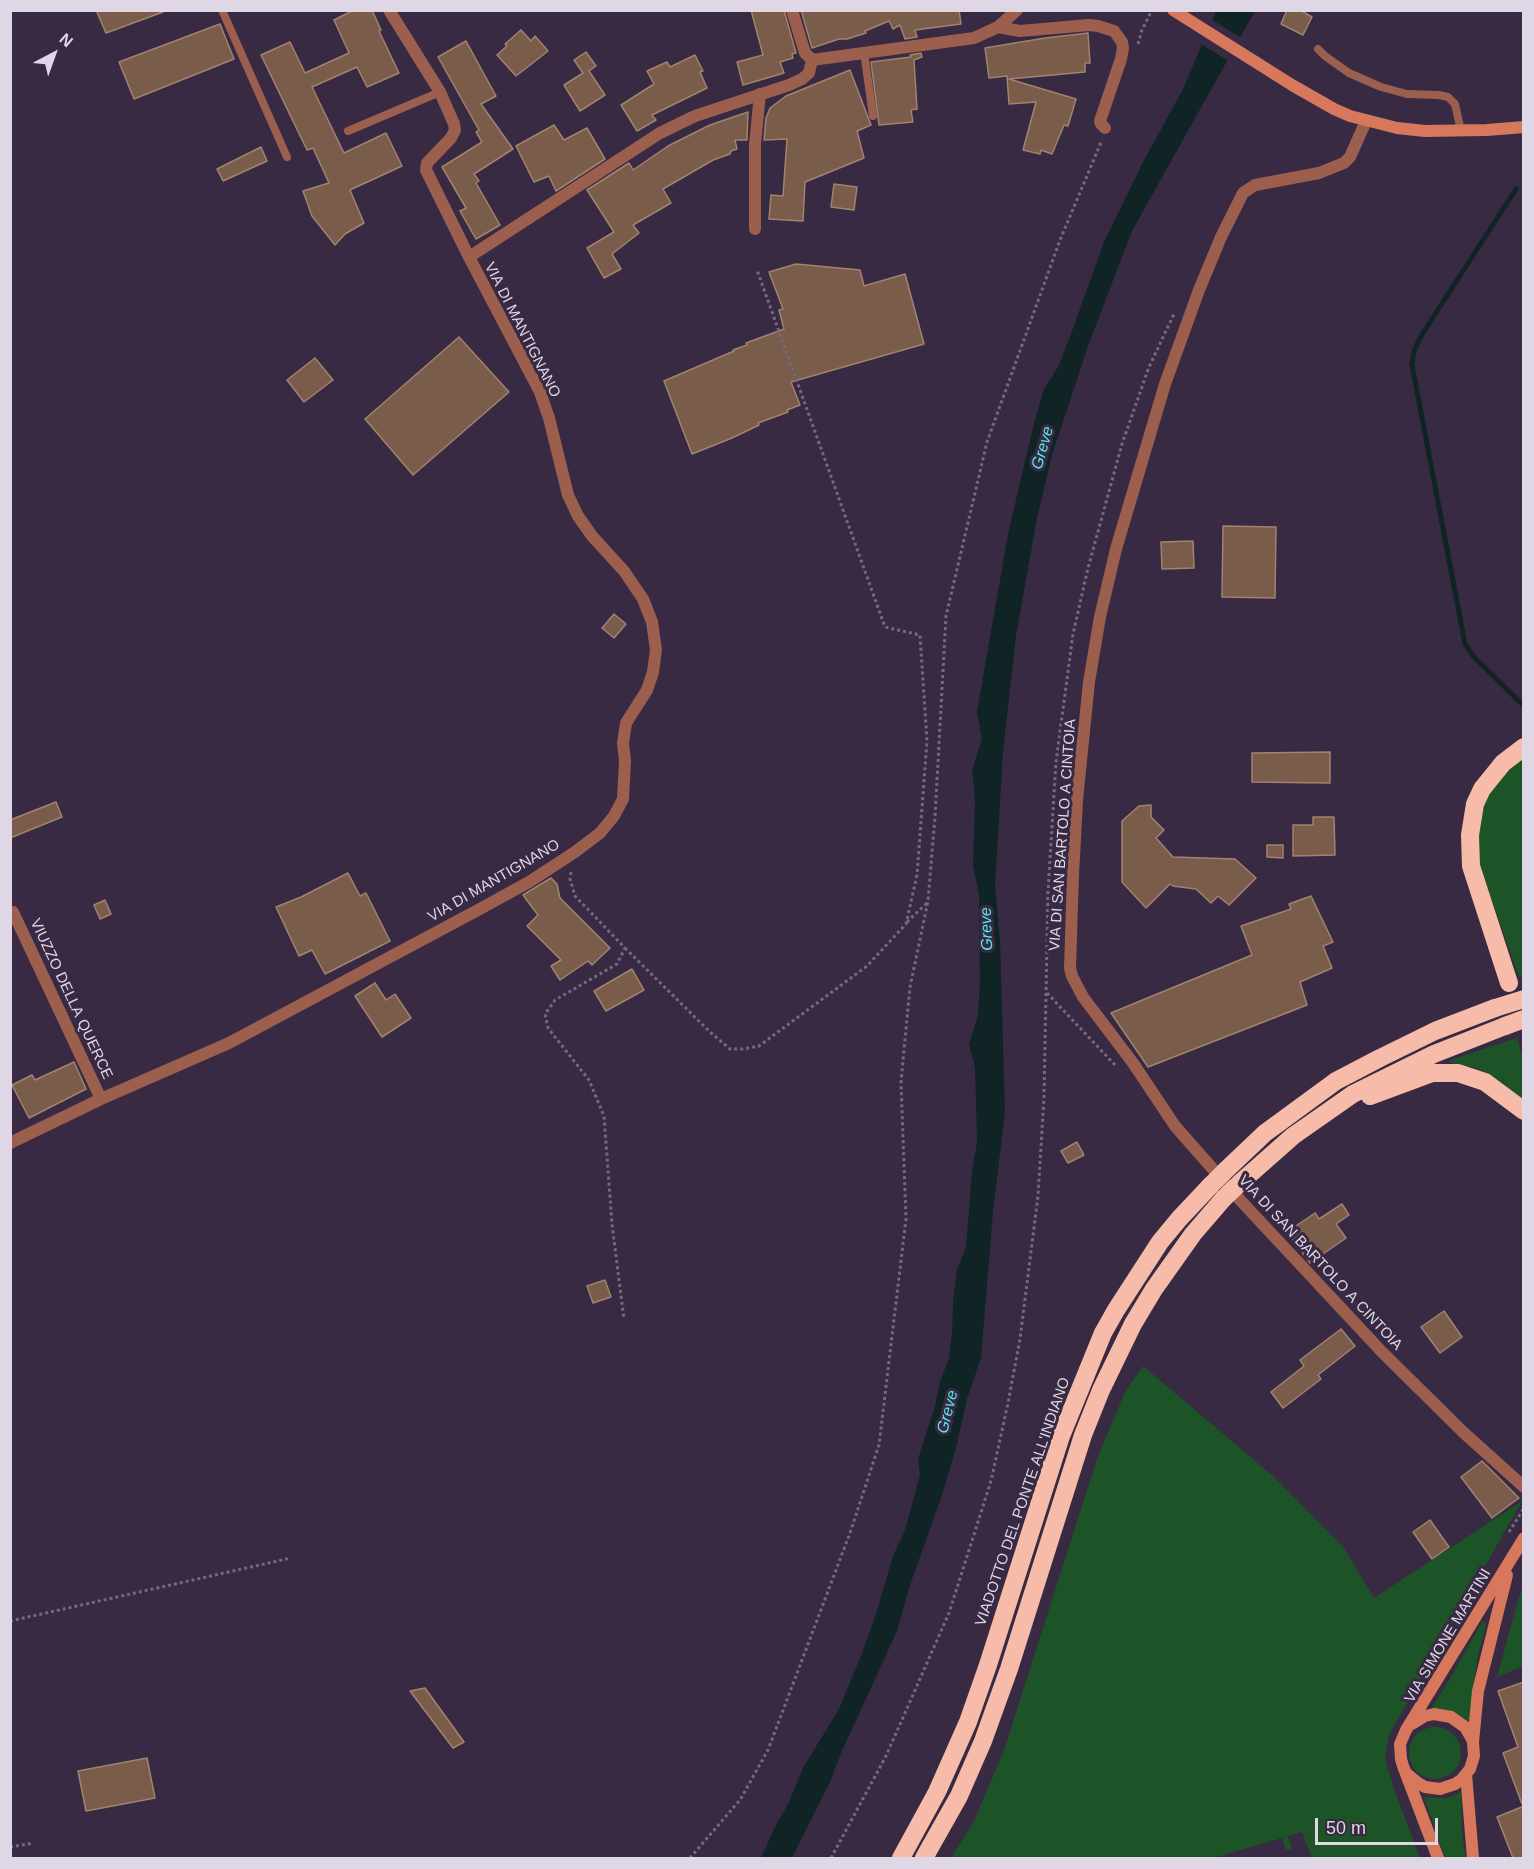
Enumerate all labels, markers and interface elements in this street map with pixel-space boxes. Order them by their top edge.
north arrow [24,24,84,84]
text: N [56,30,76,50]
street label: VIA DI MANTIGNANO [480,259,564,401]
water label: Greve [1028,424,1058,472]
street label: VIA DI SAN BARTOLO A CINTOIA [1046,718,1080,952]
street label: VIA DI MANTIGNANO [425,836,563,926]
water label: Greve [977,907,997,951]
street label: VIUZZO DELLA QUERCE [26,916,116,1082]
street label: VIA DI SAN BARTOLO A CINTOIA [1234,1172,1406,1354]
street label: VIADOTTO DEL PONTE ALL'INDIANO [972,1375,1074,1629]
water label: Greve [933,1389,963,1435]
street label: VIA SIMONE MARTINI [1401,1566,1495,1706]
scale bar [1318,1806,1441,1844]
text: 50 m [1326,1818,1366,1838]

